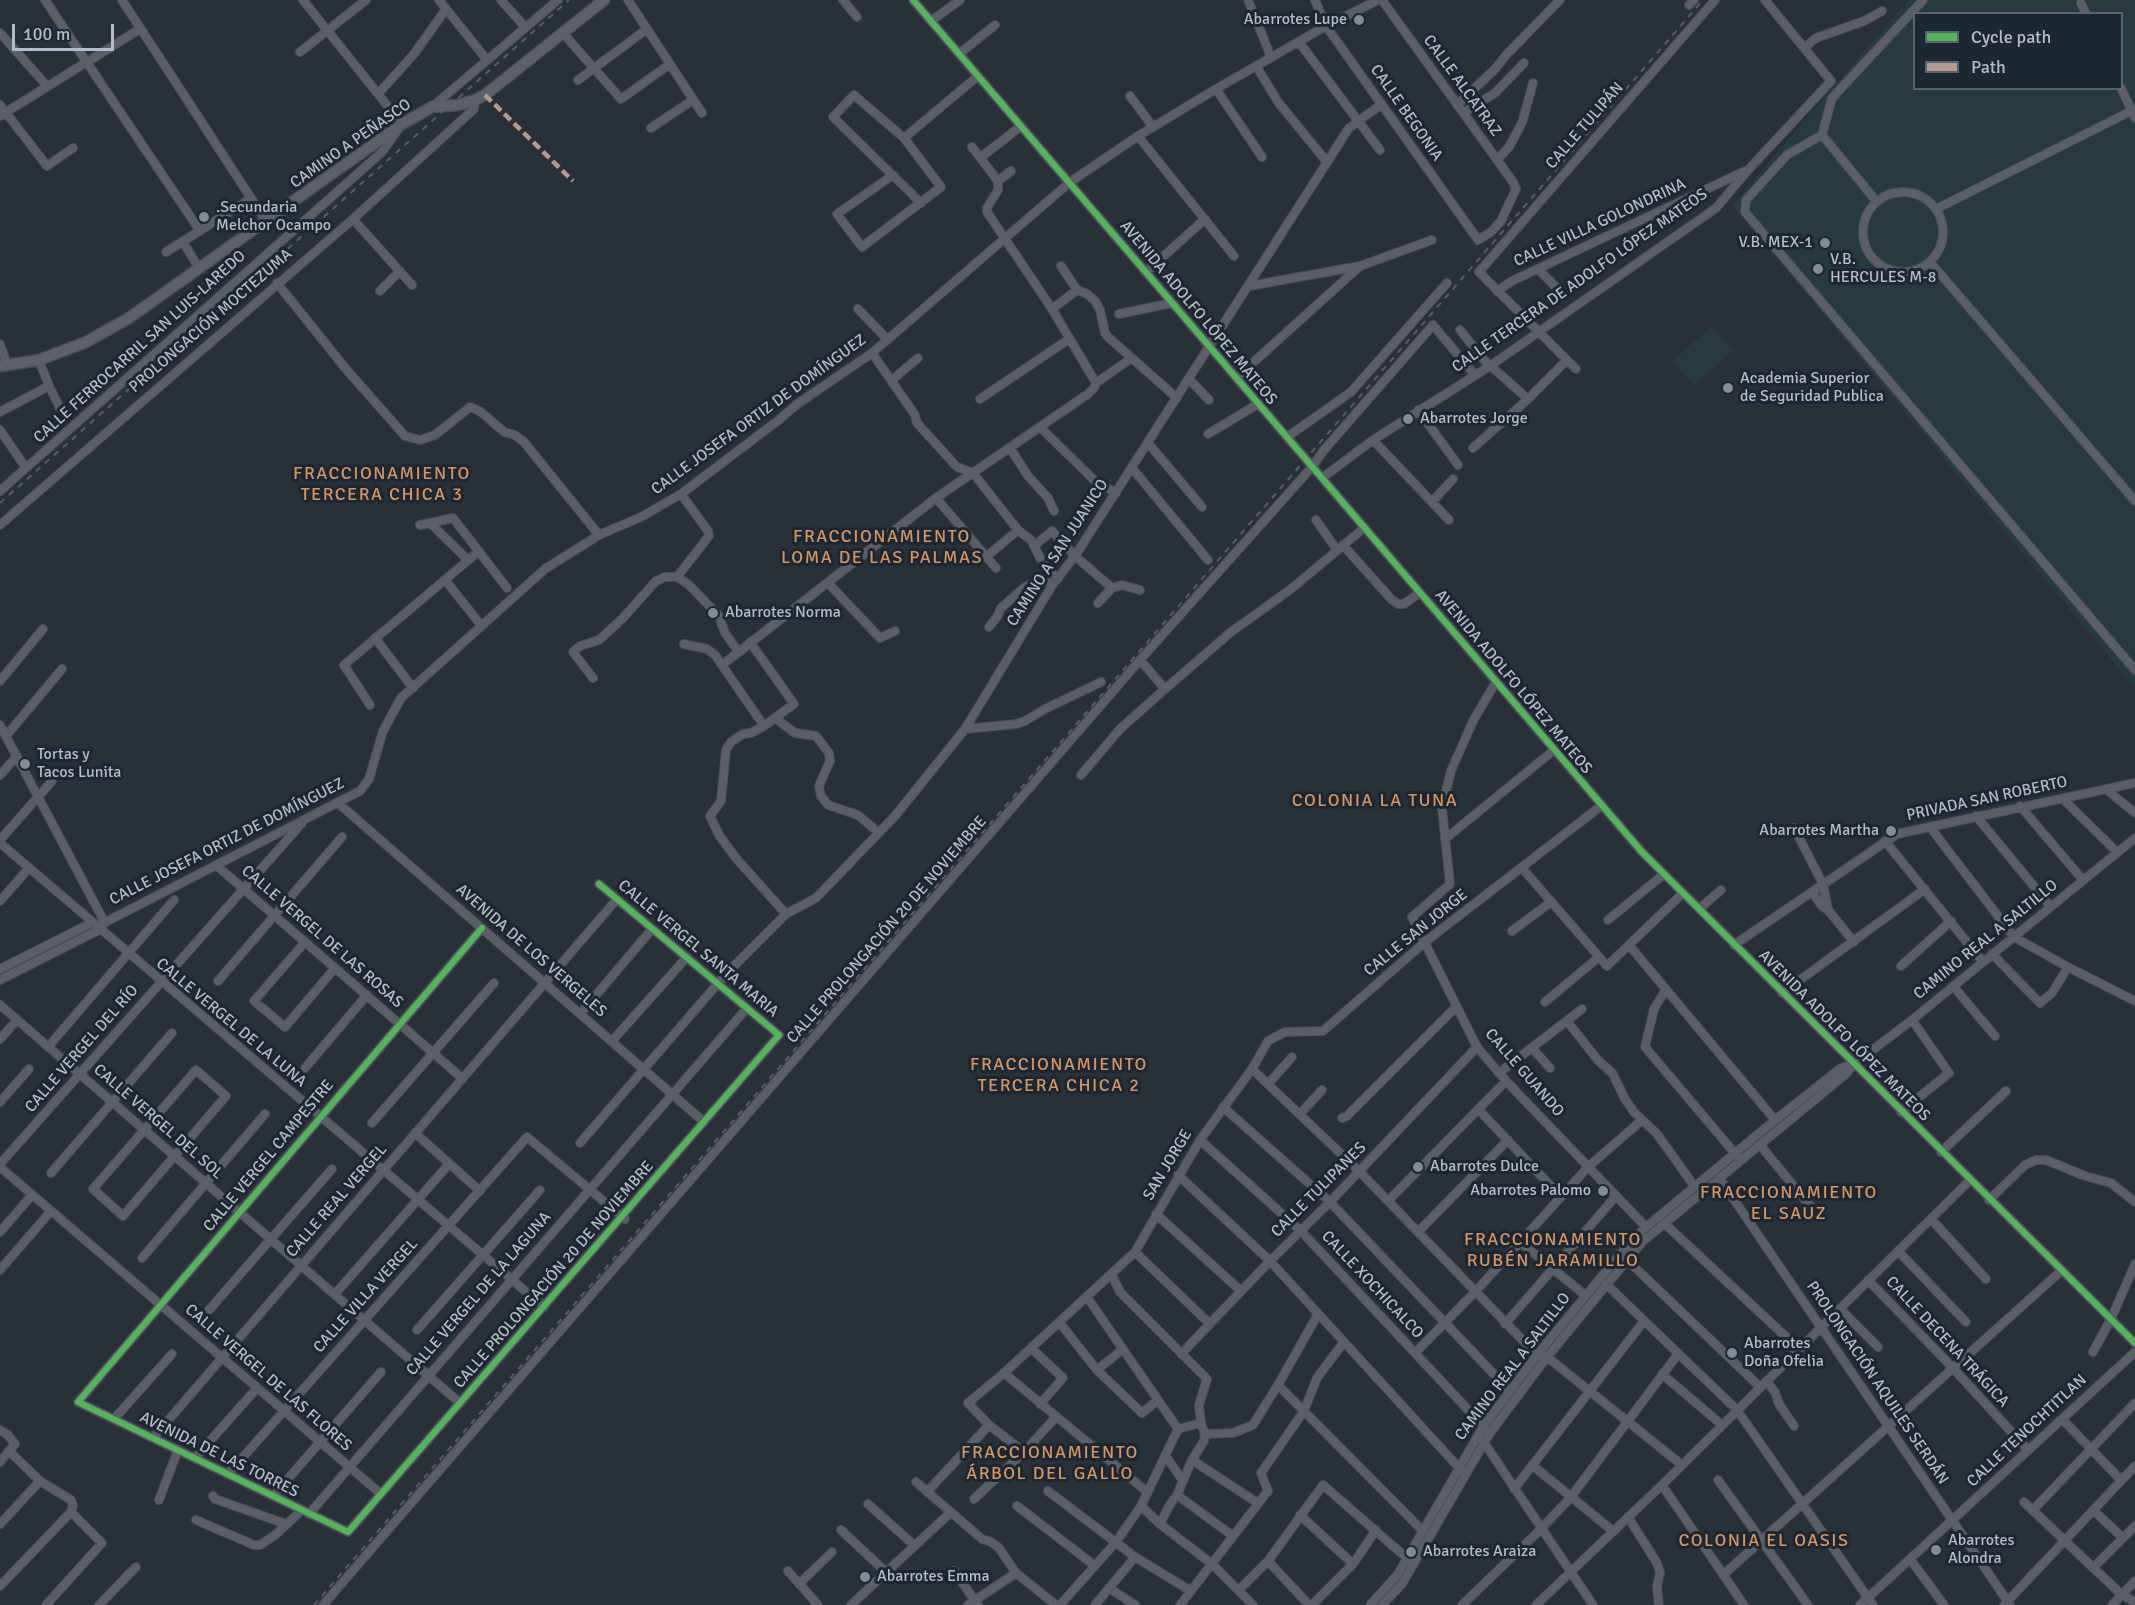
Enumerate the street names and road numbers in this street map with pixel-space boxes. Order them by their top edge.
street label: CALLE ALCATRAZ [1419,31,1505,141]
street label: CALLE BEGONIA [1366,61,1446,165]
street label: CALLE TULIPÁN [1542,79,1628,173]
street label: CAMINO A PEÑASCO [287,95,415,193]
street label: CALLE VILLA GOLONDRINA [1511,175,1689,271]
street label: CALLE TERCERA DE ADOLFO LÓPEZ MATEOS [1449,185,1711,377]
street label: AVENIDA ADOLFO LÓPEZ MATEOS [1115,217,1281,409]
street label: PROLONGACIÓN MOCTEZUMA [126,245,296,397]
street label: CALLE FERROCARRIL SAN LUIS-LAREDO [30,247,250,447]
street label: CALLE JOSEFA ORTIZ DE DOMÍNGUEZ [648,331,870,499]
street label: CAMINO A SAN JUANICO [1003,476,1113,630]
street label: AVENIDA ADOLFO LÓPEZ MATEOS [1430,586,1596,778]
street label: PRIVADA SAN ROBERTO [1905,773,2069,825]
street label: CALLE JOSEFA ORTIZ DE DOMÍNGUEZ [106,774,348,910]
street label: CALLE PROLONGACIÓN 20 DE NOVIEMBRE [783,812,991,1048]
street label: CALLE VERGEL DE LAS ROSAS [237,862,407,1012]
street label: CALLE VERGEL SANTA MARIA [614,876,782,1022]
street label: CAMINO REAL A SALTILLO [1910,876,2062,1004]
street label: AVENIDA DE LOS VERGELES [452,880,610,1022]
street label: CALLE SAN JORGE [1360,885,1472,981]
street label: AVENIDA ADOLFO LÓPEZ MATEOS [1754,946,1934,1126]
street label: CALLE VERGEL DE LA LUNA [152,954,310,1092]
street label: CALLE VERGEL DEL RÍO [21,981,143,1117]
street label: CALLE GUANDO [1480,1025,1568,1121]
street label: CALLE VERGEL DEL SOL [89,1060,227,1184]
street label: CALLE VERGEL CAMPESTRE [200,1076,338,1236]
street label: SAN JORGE [1139,1126,1197,1204]
street label: CALLE TULIPANES [1267,1138,1371,1242]
street label: CALLE REAL VERGEL [283,1140,391,1262]
street label: CALLE PROLONGACIÓN 20 DE NOVIEMBRE [450,1157,658,1393]
street label: CALLE VERGEL DE LA LAGUNA [403,1208,555,1380]
street label: CALLE XOCHICALCO [1317,1227,1427,1343]
street label: CALLE VILLA VERGEL [310,1235,422,1357]
street label: CALLE DECENA TRÁGICA [1881,1273,2013,1411]
street label: PROLONGACIÓN AQUILES SERDÁN [1802,1278,1952,1488]
street label: CAMINO REAL A SALTILLO [1451,1289,1575,1445]
street label: CALLE VERGEL DE LAS FLORES [181,1300,355,1456]
street label: CALLE TENOCHTITLAN [1963,1371,2091,1491]
street label: AVENIDA DE LAS TORRES [136,1408,302,1502]

